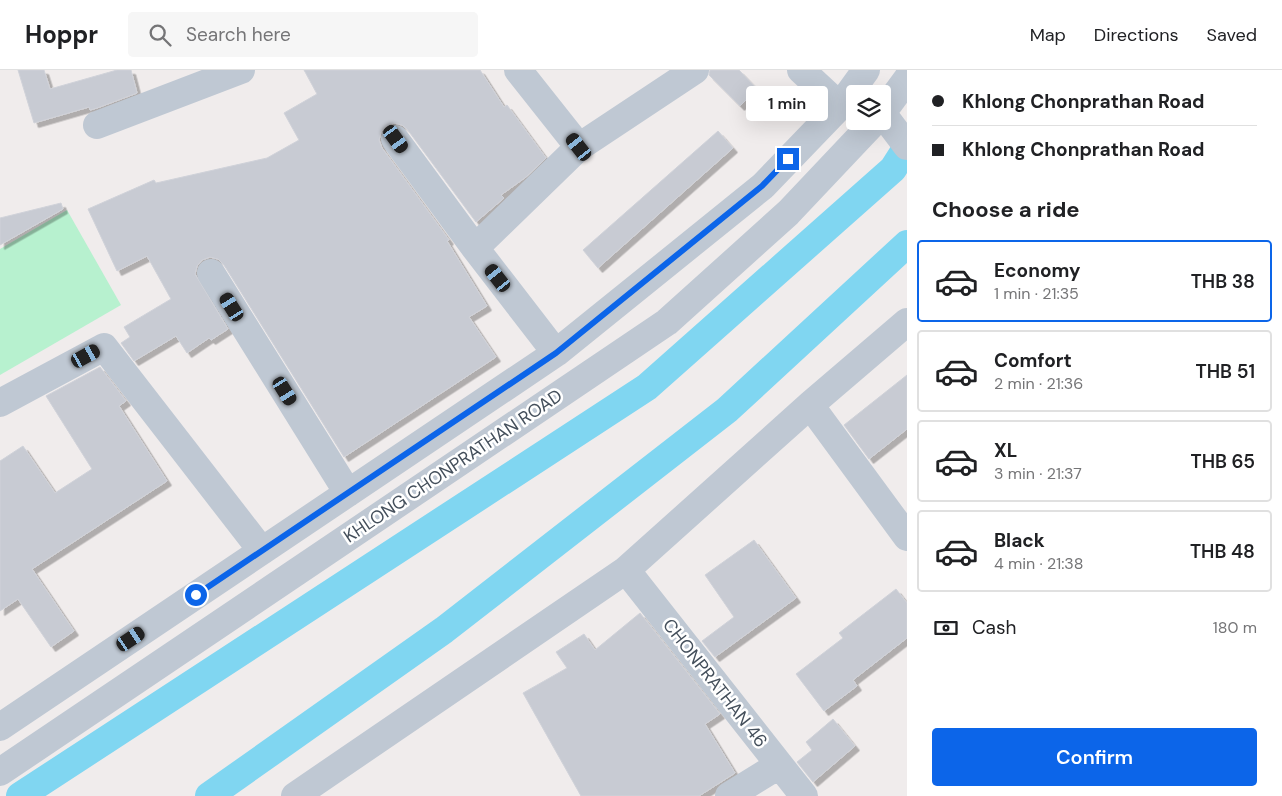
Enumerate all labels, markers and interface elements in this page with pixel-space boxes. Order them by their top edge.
search box [128,12,478,57]
text: Hoppr [25,19,98,50]
icon: search [146,21,174,49]
text: Search here [186,22,291,47]
text: Map [1030,23,1066,47]
text: Directions [1094,23,1179,47]
text: Saved [1207,23,1257,47]
map controls [846,85,891,130]
button: layers [846,85,891,130]
callout: 1 min [747,87,829,122]
text: Khlong Chonprathan Road [962,89,1205,114]
text: 1 min [768,93,806,114]
car [381,122,410,156]
car [563,131,594,163]
text: Khlong Chonprathan Road [962,137,1205,162]
route end [777,148,799,170]
text: Choose a ride [932,195,1080,224]
text: Economy [994,258,1081,283]
icon: car [934,259,979,304]
car [482,262,513,294]
text: THB 38 [1191,269,1255,294]
text: 1 min · 21:35 [994,283,1079,304]
car [217,290,246,324]
car [69,342,102,370]
text: Comfort [994,348,1072,373]
icon: car [934,349,979,394]
text: THB 51 [1196,359,1255,384]
text: 2 min · 21:36 [994,373,1083,394]
car [270,374,299,408]
street label: KHLONG CHONPRATHAN ROAD [339,384,567,548]
text: XL [994,438,1017,463]
icon: car [934,439,979,484]
text: THB 65 [1191,449,1255,474]
text: 3 min · 21:37 [994,463,1082,484]
text: Black [994,528,1045,553]
icon: car [934,529,979,574]
text: THB 48 [1190,539,1255,564]
text: 4 min · 21:38 [994,553,1084,574]
route start [185,584,207,606]
street label: CHONPRATHAN 46 [657,614,773,752]
icon: cash [932,614,960,642]
text: Cash [972,615,1016,640]
text: 180 m [1213,617,1257,638]
car [114,624,147,654]
button: Confirm [932,728,1257,786]

